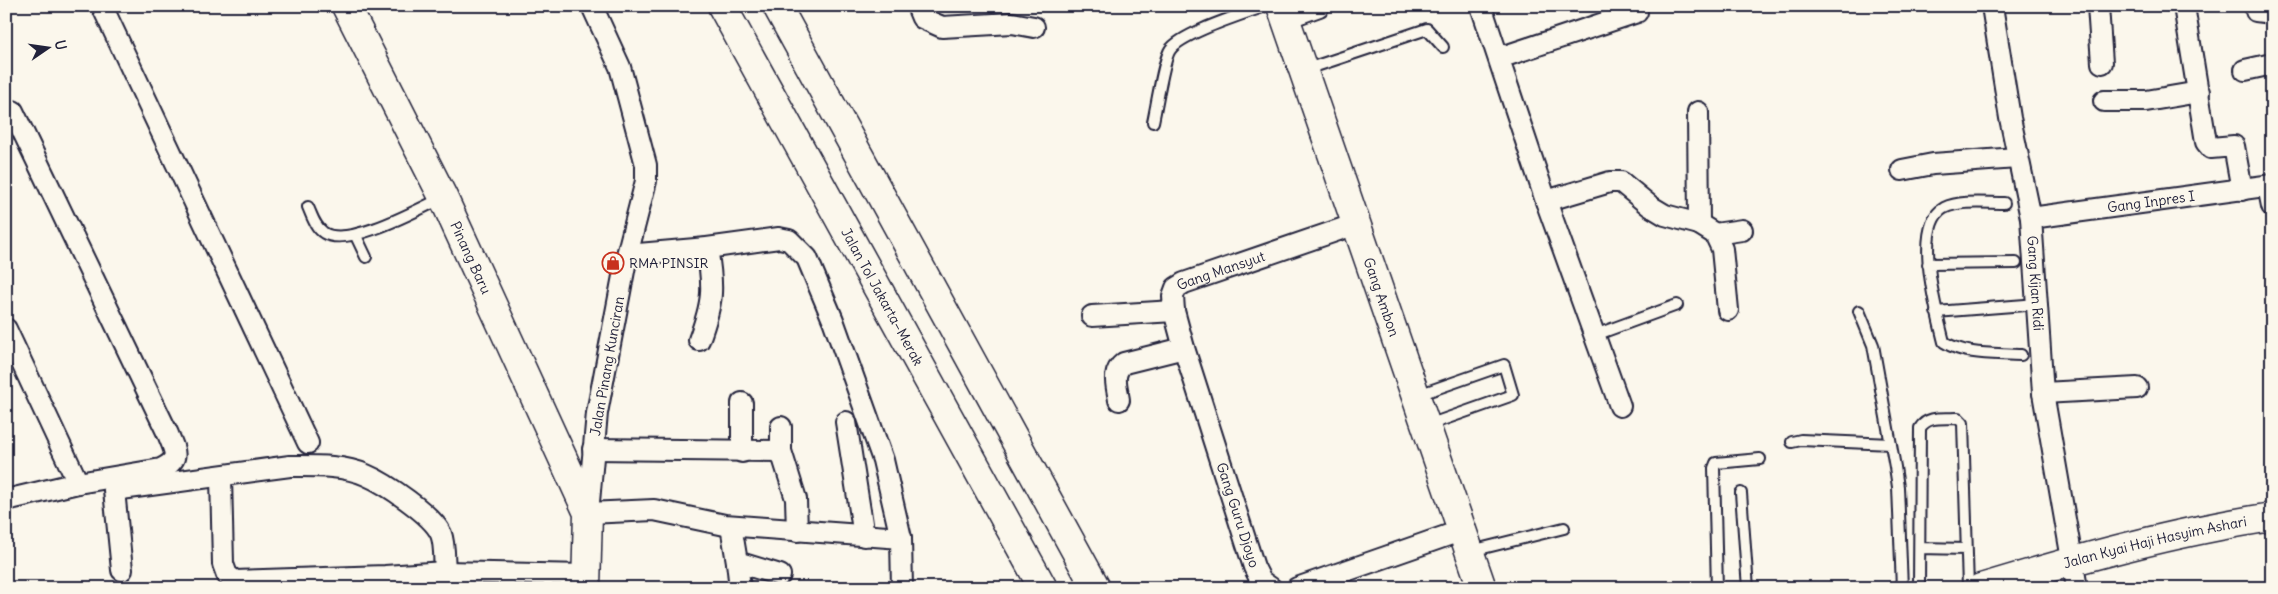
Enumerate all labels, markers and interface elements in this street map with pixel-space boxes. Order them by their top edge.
north arrow [22,22,72,72]
text: U [51,38,71,52]
street label: Gang Inpres I [2106,187,2196,216]
street label: Pinang Baru [446,218,495,297]
street label: Jalan Tol Jakarta–Merak [837,225,927,369]
street label: Gang Kijan Ridi [2023,235,2048,331]
street label: Gang Mansyut [1173,247,1267,294]
shop icon: RMA PINSIR [601,251,625,275]
place label: RMA PINSIR [629,254,709,272]
street label: Gang Ambon [1360,255,1403,339]
street label: Jalan Pinang Kunciran [586,295,628,437]
street label: Gang Guru Djoyo [1213,460,1264,570]
street label: Jalan Kyai Haji Hasyim Ashari [2061,512,2248,572]

